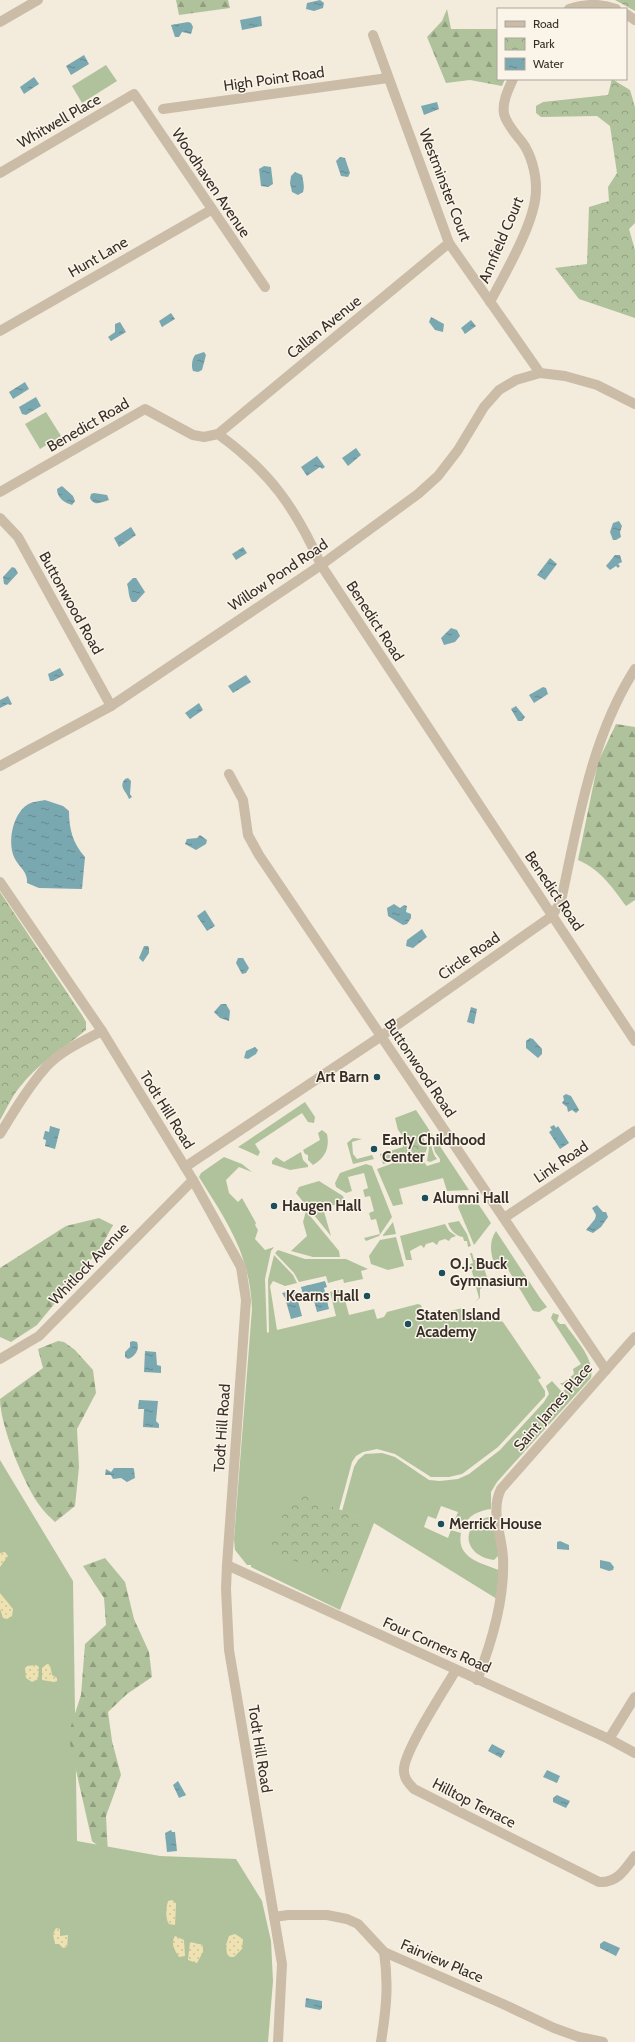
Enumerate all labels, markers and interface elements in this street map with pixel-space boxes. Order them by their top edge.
legend [497,8,627,80]
text: Road [533,16,559,31]
text: Park [533,36,555,51]
text: Water [533,56,564,71]
street label: High Point Road [222,63,326,95]
street label: Whitwell Place [14,90,104,152]
street label: Woodhaven Avenue [168,125,254,241]
street label: Westminster Court [415,126,475,244]
street label: Annfield Court [475,194,527,286]
street label: Hunt Lane [65,233,131,281]
street label: Callan Avenue [283,291,365,362]
street label: Benedict Road [44,394,132,456]
street label: Willow Pond Road [225,535,331,615]
street label: Buttonwood Road [35,548,107,658]
street label: Benedict Road [342,578,408,664]
street label: Benedict Road [521,848,587,934]
street label: Circle Road [435,928,503,984]
street label: Buttonwood Road [380,1015,460,1121]
street label: Todt Hill Road [136,1068,198,1152]
place label: Art Barn [316,1068,369,1086]
marker: Art Barn [372,1072,382,1082]
place label: Early Childhood Center [382,1131,486,1166]
street label: Link Road [530,1137,592,1187]
marker: Early Childhood Center [369,1144,379,1154]
place label: Alumni Hall [433,1189,509,1207]
marker: Alumni Hall [420,1193,430,1203]
place label: Haugen Hall [282,1197,362,1215]
marker: Haugen Hall [269,1201,279,1211]
street label: Whitlock Avenue [45,1219,133,1309]
place label: O.J. Buck Gymnasium [450,1255,528,1290]
marker: O.J. Buck Gymnasium [437,1268,447,1278]
place label: Kearns Hall [286,1287,359,1305]
marker: Kearns Hall [362,1291,372,1301]
place label: Staten Island Academy [416,1306,500,1341]
marker: Staten Island Academy [403,1319,413,1329]
street label: Saint James Place [510,1359,596,1455]
street label: Todt Hill Road [210,1383,234,1473]
place label: Merrick House [449,1515,542,1533]
marker: Merrick House [436,1519,446,1529]
street label: Four Corners Road [380,1613,494,1677]
street label: Todt Hill Road [244,1704,276,1794]
street label: Hilltop Terrace [429,1774,519,1832]
street label: Fairview Place [398,1935,486,1987]

